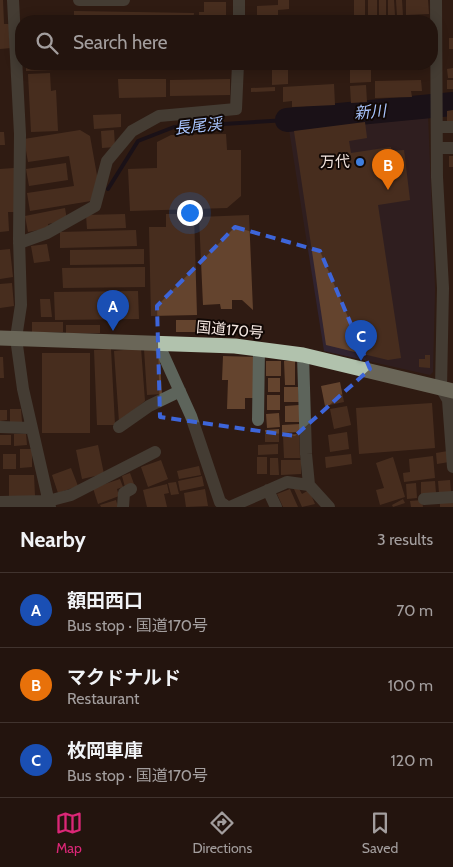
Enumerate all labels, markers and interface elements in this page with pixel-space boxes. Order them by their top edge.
search box [15,15,438,70]
icon: search [33,29,61,57]
text: Search here [73,31,167,54]
water label: 新川 [353,101,389,123]
water label: 長尾渓 [173,114,225,138]
pin: B [372,149,404,190]
place label: 万代 [320,153,350,171]
marker: 万代 [354,156,366,168]
your location [177,200,203,226]
pin: A [97,290,129,331]
street label: 国道170号 [195,318,265,342]
pin: C [345,320,377,361]
text: Nearby [20,527,86,552]
text: 3 results [377,530,433,549]
text: 額田西口 [67,589,143,612]
text: A [31,601,41,620]
text: 70 m [396,601,433,620]
text: Bus stop · 国道170号 [67,616,208,635]
text: マクドナルド [67,666,181,689]
text: B [31,676,41,695]
text: 100 m [388,676,433,695]
text: Restaurant [67,689,139,708]
text: 枚岡車庫 [67,739,143,762]
text: C [31,751,41,770]
text: 120 m [391,751,433,770]
text: Bus stop · 国道170号 [67,766,208,785]
tab: Map [55,809,83,857]
tab: Directions [192,809,252,857]
tab: Saved [362,809,398,857]

